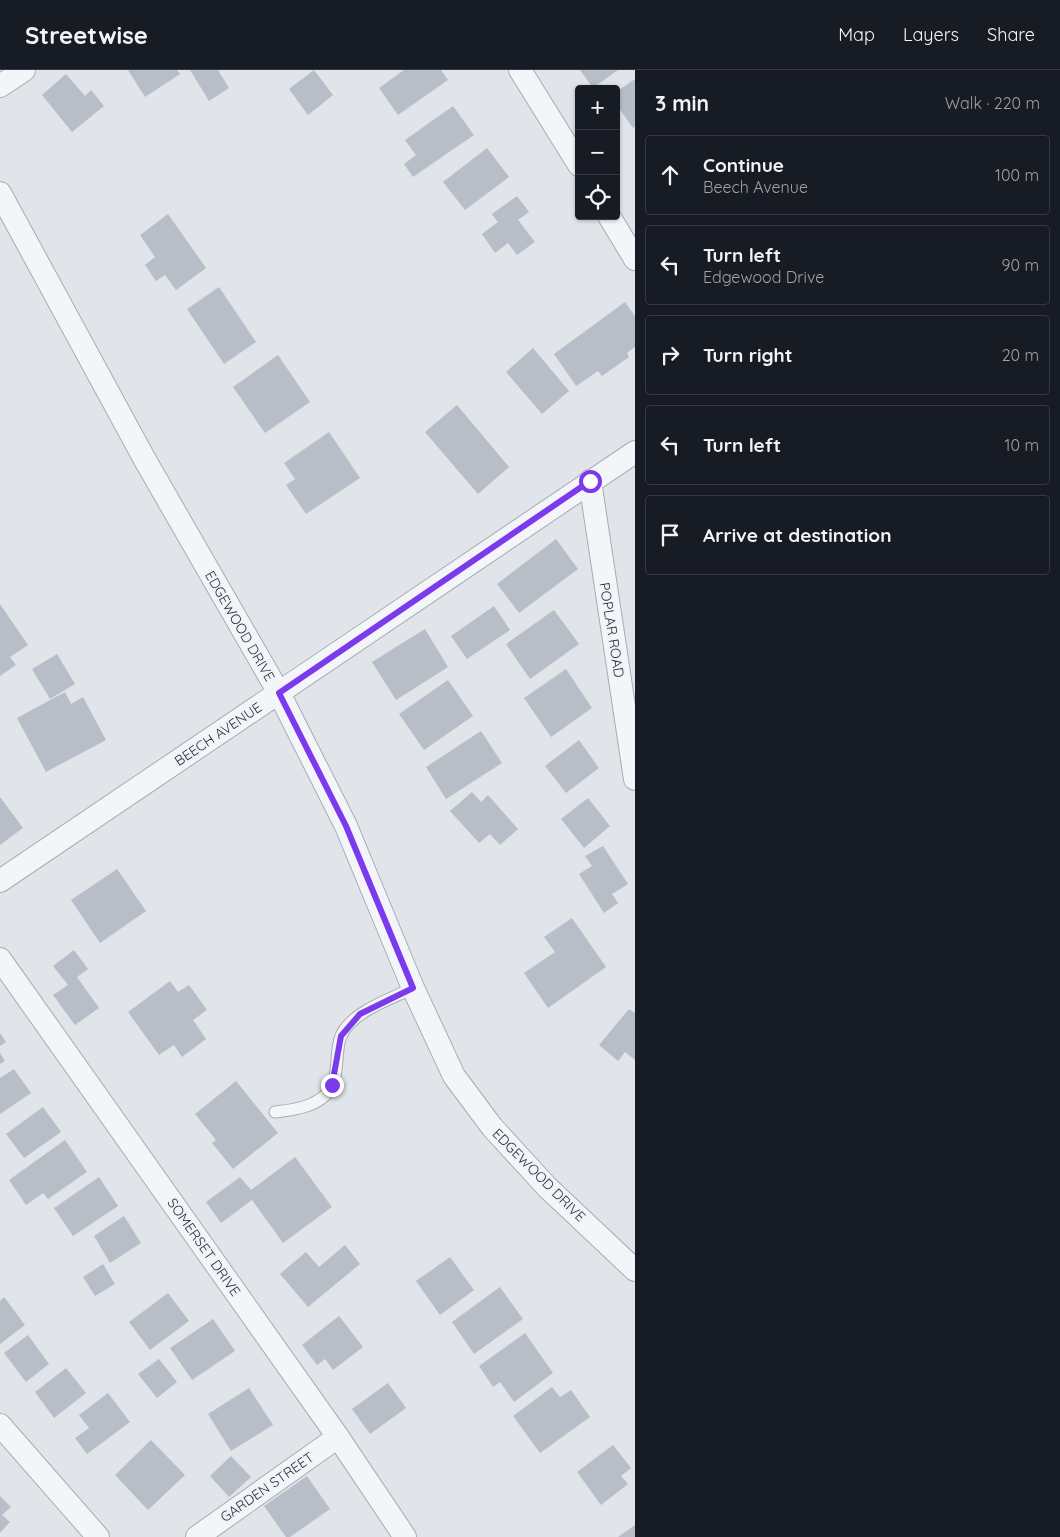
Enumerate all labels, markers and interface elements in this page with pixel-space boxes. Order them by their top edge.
text: Streetwise [25,20,148,50]
text: Map [838,23,875,46]
text: Layers [903,23,959,46]
text: Share [987,23,1035,46]
map controls [575,85,620,220]
button: + [575,85,620,130]
text: 3 min [655,90,709,116]
text: Walk · 220 m [945,93,1040,113]
button: − [575,130,620,175]
text: Continue [703,153,784,177]
icon: ahead [656,161,684,189]
text: 100 m [995,165,1039,185]
button: locate [575,175,620,220]
text: Beech Avenue [703,177,808,197]
text: Turn left [703,243,781,267]
icon: left [656,251,684,279]
text: 90 m [1002,255,1039,275]
text: Edgewood Drive [703,267,824,287]
icon: right [656,341,684,369]
text: Turn right [703,343,792,367]
text: 20 m [1002,345,1039,365]
icon: left [656,431,684,459]
text: Turn left [703,433,781,457]
text: 10 m [1005,435,1039,455]
route start [579,470,602,493]
icon: arrive [656,521,684,549]
text: Arrive at destination [703,523,892,547]
street label: EDGEWOOD DRIVE [201,568,279,685]
street label: POPLAR ROAD [596,581,628,679]
street label: BEECH AVENUE [171,698,265,770]
route end [321,1074,344,1097]
street label: EDGEWOOD DRIVE [489,1125,589,1225]
street label: SOMERSET DRIVE [163,1194,245,1300]
street label: GARDEN STREET [217,1448,317,1526]

